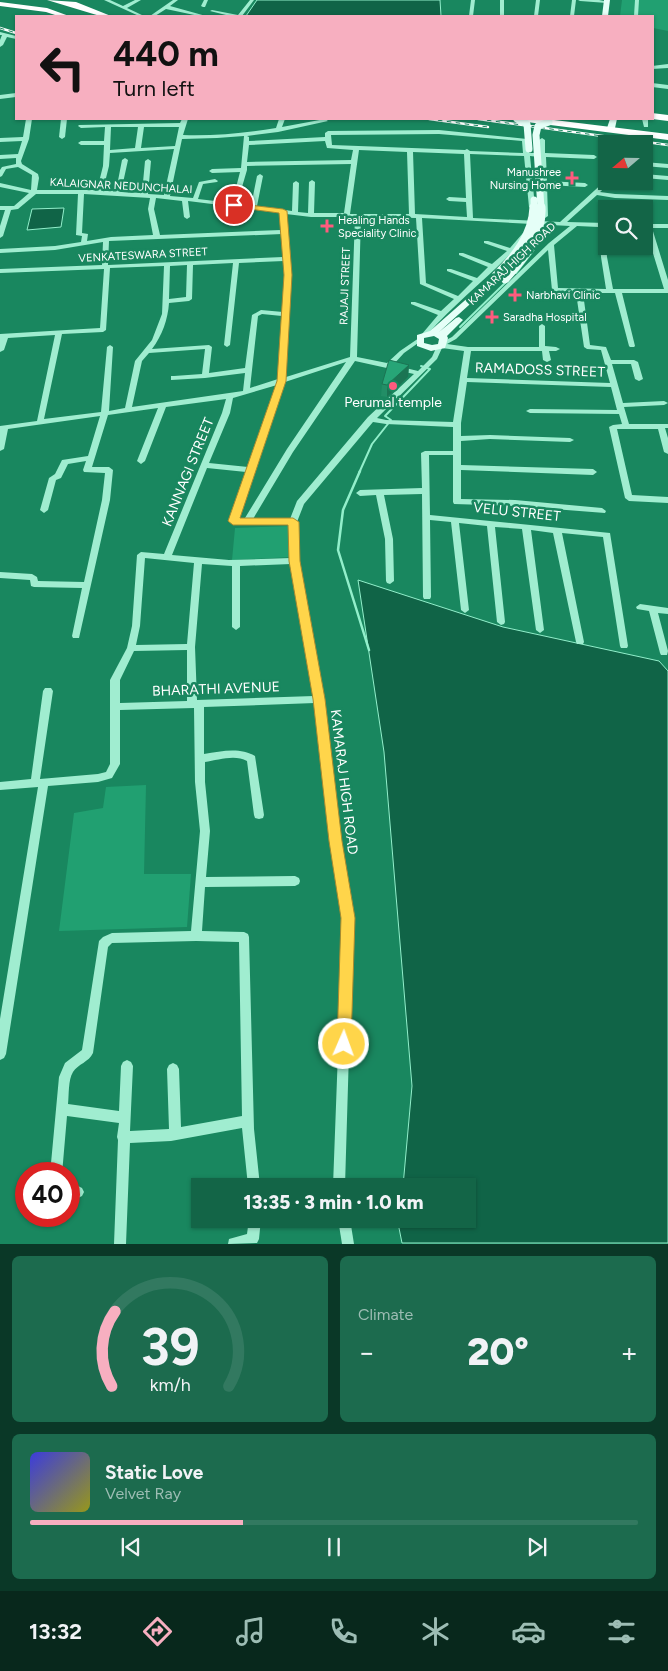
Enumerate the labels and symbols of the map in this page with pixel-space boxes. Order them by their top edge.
north arrow [598,135,652,190]
place label: Manushree Nursing Home [490,166,561,192]
marker: Manushree Nursing Home [565,171,579,185]
street label: KALAIGNAR NEDUNCHALAI [49,176,193,196]
pin [213,184,255,226]
place label: Healing Hands Speciality Clinic [338,214,417,240]
marker: Healing Hands Speciality Clinic [320,219,334,233]
street label: KAMARAJ HIGH ROAD [466,220,559,308]
street label: VENKATESWARA STREET [78,245,208,265]
street label: RAJAJI STREET [337,247,353,325]
marker: Narbhavi Clinic [508,288,522,302]
place label: Narbhavi Clinic [526,289,601,302]
marker: Saradha Hospital [485,310,499,324]
place label: Saradha Hospital [503,311,587,324]
street label: RAMADOSS STREET [475,359,606,381]
marker: Perumal temple [387,380,399,392]
place label: Perumal temple [344,394,442,411]
street label: KANNAGI STREET [158,415,218,529]
street label: VELU STREET [472,499,562,525]
street label: BHARATHI AVENUE [152,678,280,700]
street label: KAMARAJ HIGH ROAD [327,709,361,855]
position arrow [317,1017,369,1069]
speed limit sign: 40 [15,1162,80,1227]

